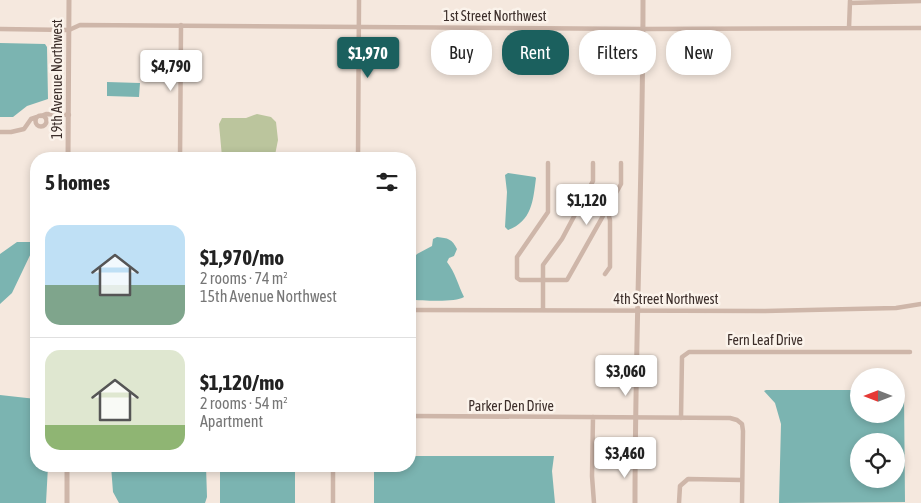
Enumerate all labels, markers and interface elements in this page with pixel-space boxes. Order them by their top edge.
street label: 1st Street Northwest [443,8,547,24]
street label: 19th Avenue Northwest [49,19,65,139]
chip: Buy [431,30,492,75]
chip: Rent [502,30,569,75]
chip: Filters [579,30,656,75]
chip: New [666,30,731,75]
pin: $1,970 [327,36,409,79]
text: $1,970 [348,44,388,62]
pin: $4,790 [130,49,212,92]
text: $4,790 [151,57,191,75]
icon: filters [373,168,401,196]
text: 5 homes [45,170,110,194]
pin: $1,120 [546,184,628,226]
text: $1,120 [567,191,607,209]
icon: home [85,245,145,305]
text: $1,970/mo [200,245,284,269]
text: 2 rooms · 74 m² [200,269,288,287]
text: 15th Avenue Northwest [200,287,337,305]
street label: 4th Street Northwest [613,291,719,307]
street label: Fern Leaf Drive [727,332,803,348]
pin: $3,060 [585,354,667,397]
text: $3,060 [606,362,646,380]
north arrow [850,368,905,422]
map controls [850,368,905,488]
icon: home [85,370,145,430]
text: $1,120/mo [200,370,284,394]
text: 2 rooms · 54 m² [200,394,288,412]
street label: Parker Den Drive [468,398,554,414]
text: Apartment [200,412,263,430]
button: locate [850,433,905,488]
pin: $3,460 [584,436,666,479]
text: $3,460 [605,444,645,462]

